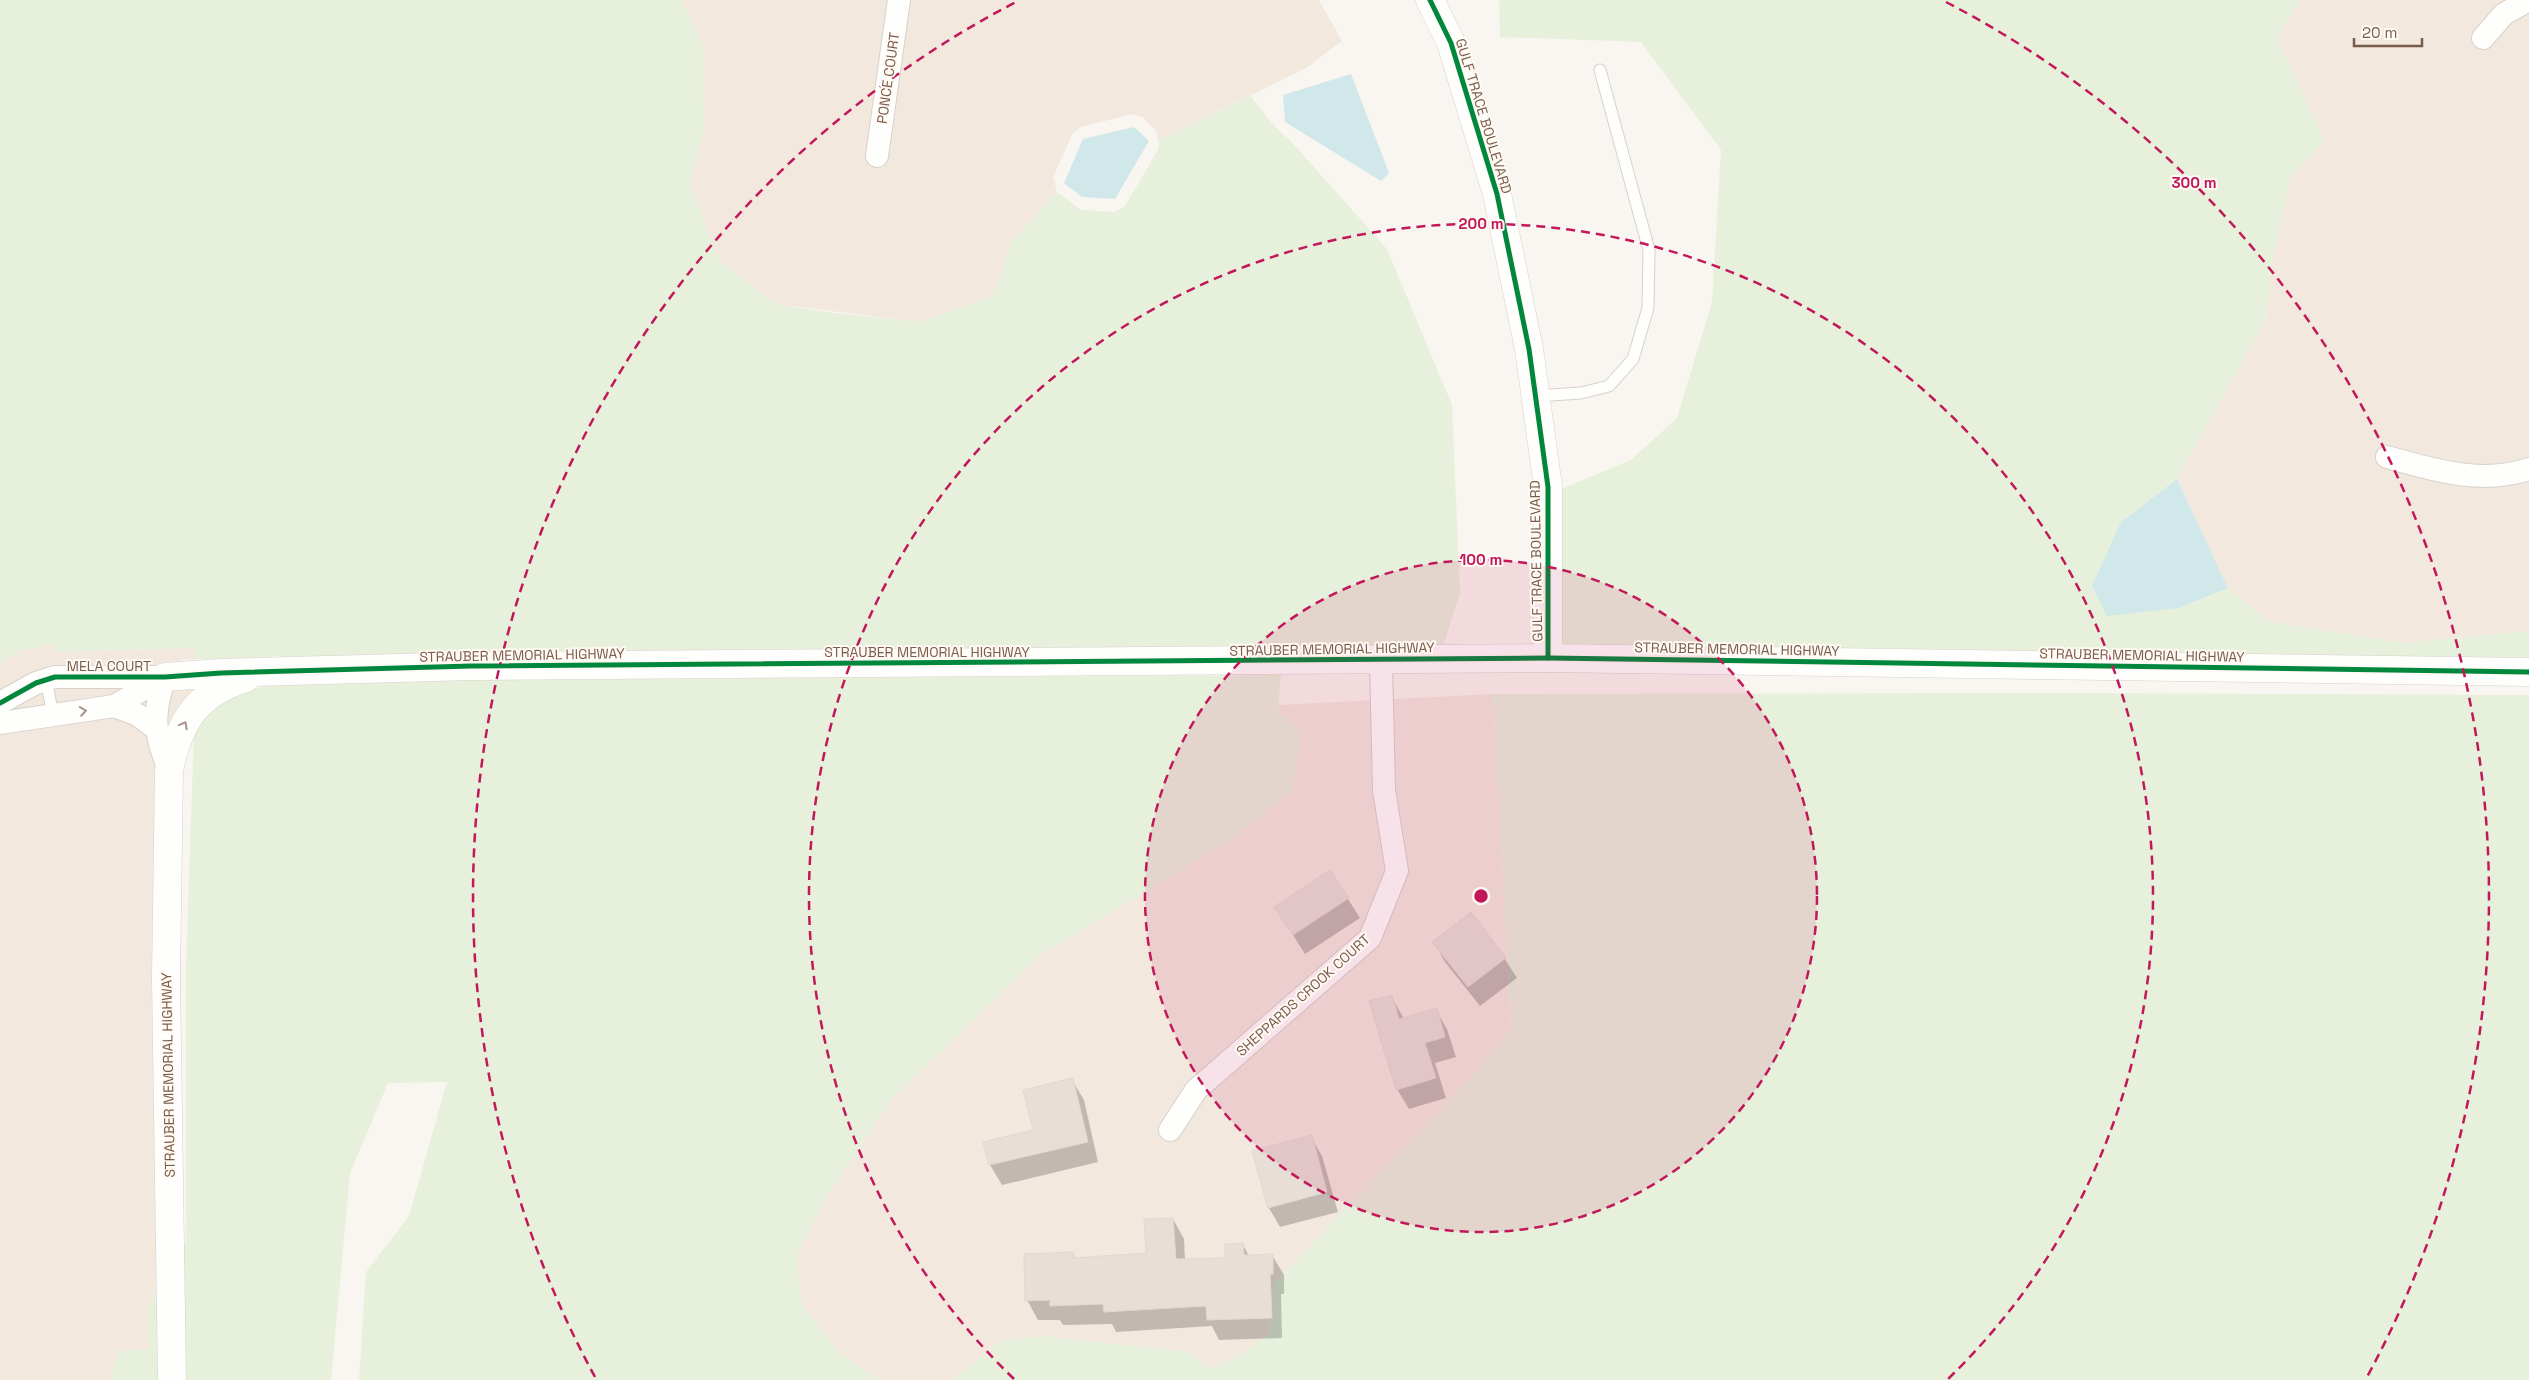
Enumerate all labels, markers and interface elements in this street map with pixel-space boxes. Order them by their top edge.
scale bar [2354,15,2422,47]
text: 20 m [2362,23,2397,42]
street label: PONCE COURT [873,31,903,125]
street label: GULF TRACE BOULEVARD [1452,36,1516,196]
text: 300 m [2171,173,2217,192]
text: 200 m [1459,214,1503,233]
street label: GULF TRACE BOULEVARD [1526,480,1546,642]
text: 100 m [1460,550,1502,569]
street label: STRAUBER MEMORIAL HIGHWAY [1229,638,1435,660]
street label: STRAUBER MEMORIAL HIGHWAY [1634,638,1840,660]
street label: STRAUBER MEMORIAL HIGHWAY [824,643,1030,661]
street label: STRAUBER MEMORIAL HIGHWAY [419,644,625,666]
street label: STRAUBER MEMORIAL HIGHWAY [2039,644,2245,666]
street label: MELA COURT [67,657,151,675]
one-way arrow [78,706,87,716]
one-way arrow [178,721,188,730]
centre of rings [1472,887,1490,905]
street label: SHEPPARDS CROOK COURT [1232,930,1374,1060]
street label: STRAUBER MEMORIAL HIGHWAY [157,972,179,1178]

